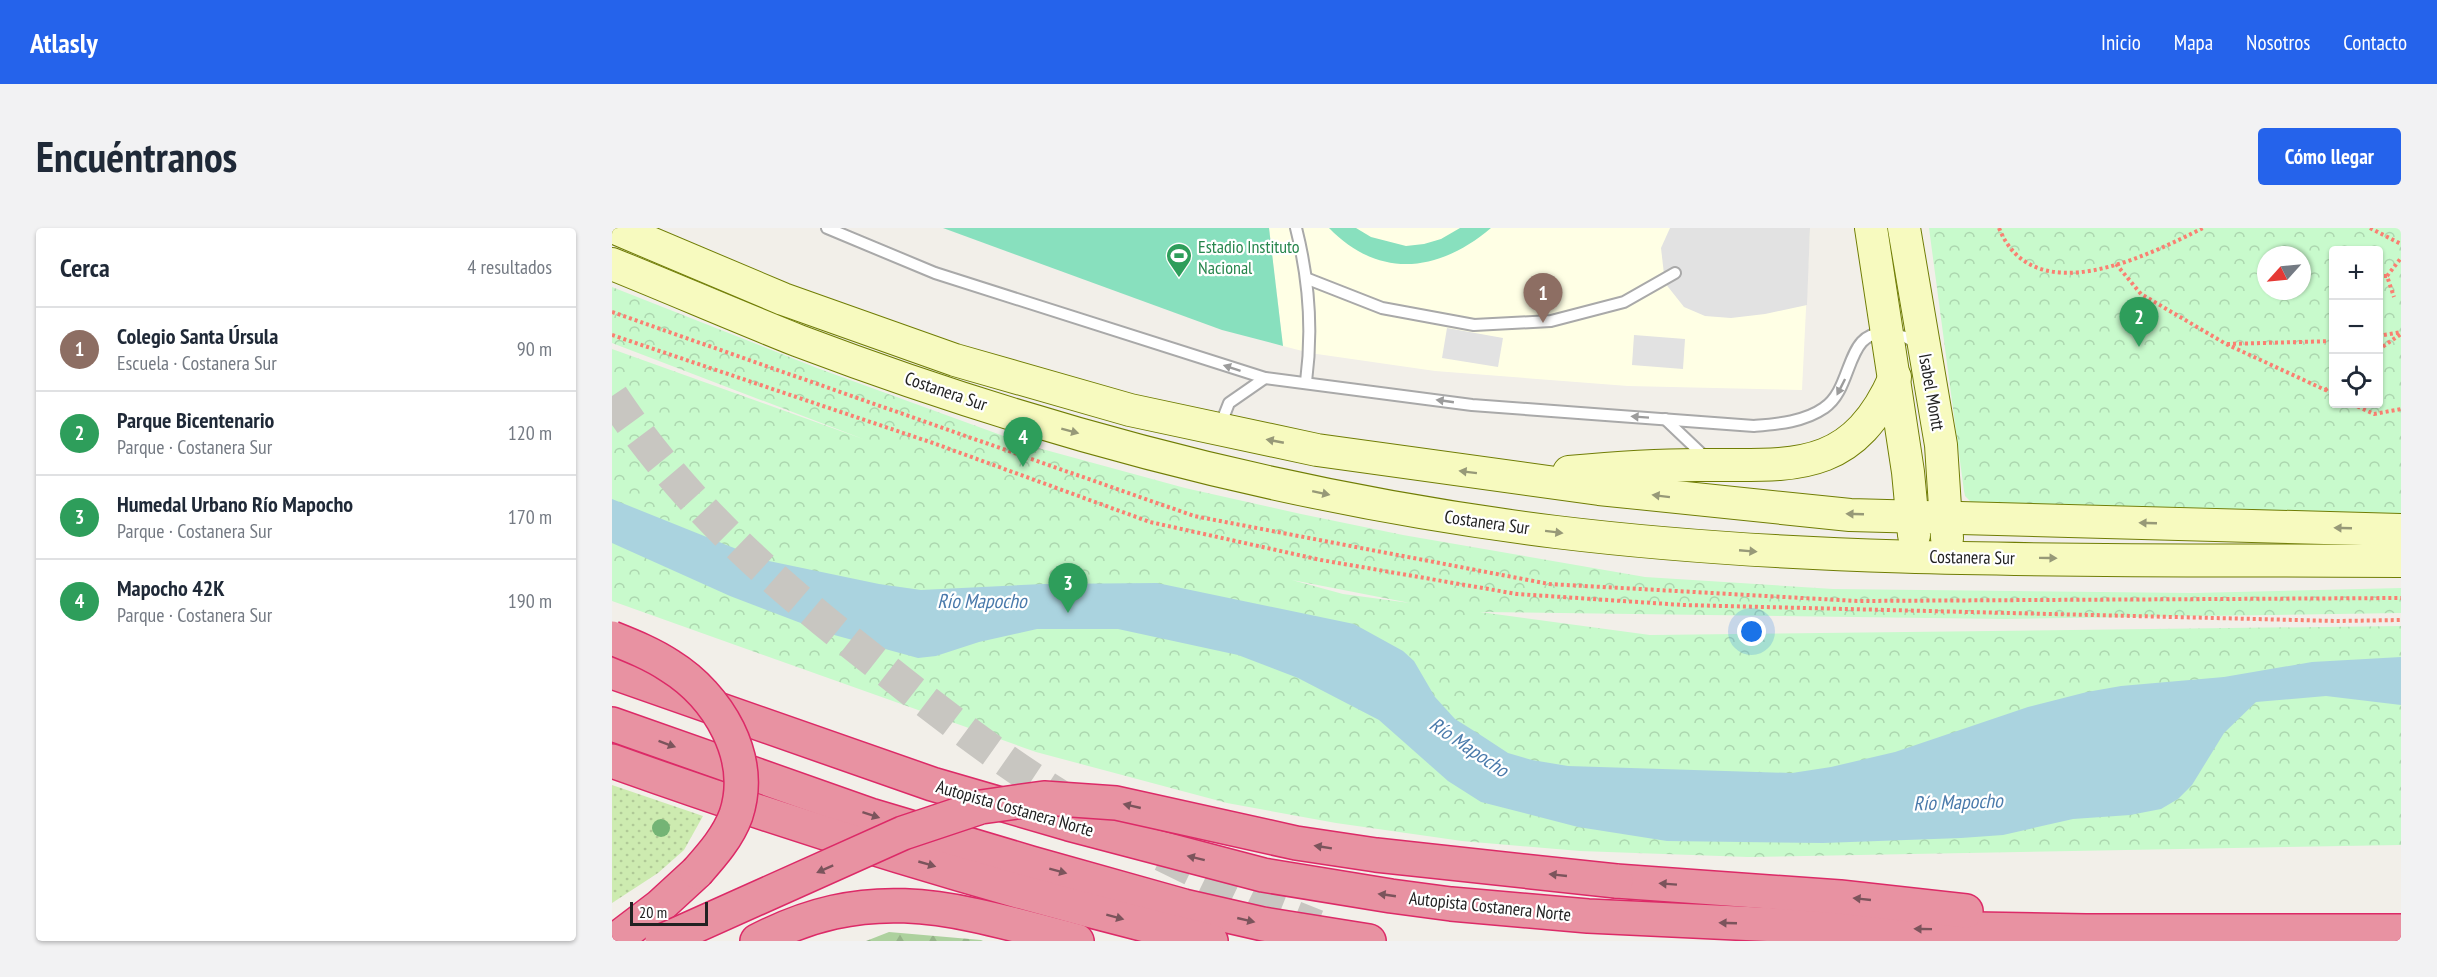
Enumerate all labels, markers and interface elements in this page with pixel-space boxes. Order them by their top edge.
text: Atlasly [30,24,98,61]
text: Inicio [2101,29,2141,56]
text: Mapa [2174,29,2213,56]
text: Nosotros [2246,29,2310,56]
text: Contacto [2343,29,2407,56]
button: Cómo llegar [2258,128,2401,185]
text: Encuéntranos [36,129,237,184]
place label: Estadio Instituto Nacional [1198,235,1300,279]
sports icon: Estadio Instituto Nacional [1164,241,1194,279]
north arrow [2257,246,2311,300]
map controls [2329,246,2383,408]
button: + [2329,246,2383,300]
text: Cerca [60,251,110,284]
text: 4 resultados [467,254,552,280]
pin: 1 [1524,274,1562,323]
pin: 2 [2120,298,2158,347]
button: − [2329,300,2383,354]
text: Colegio Santa Úrsula [117,322,278,350]
text: 1 [75,336,84,362]
text: 90 m [517,336,552,362]
text: Escuela · Costanera Sur [117,350,277,376]
street label: Isabel Montt [1914,352,1950,432]
button: locate [2329,354,2383,408]
one-way arrow [1223,362,1241,372]
street label: Costanera Sur [902,366,990,416]
one-way arrow [1836,378,1846,395]
one-way arrow [1436,396,1455,405]
text: Parque Bicentenario [117,406,274,434]
one-way arrow [1630,412,1649,422]
pin: 4 [1004,418,1042,467]
text: 2 [75,420,84,446]
text: 120 m [508,420,552,446]
one-way arrow [1061,427,1079,436]
text: Parque · Costanera Sur [117,434,272,460]
one-way arrow [1265,436,1284,445]
one-way arrow [1458,467,1477,476]
one-way arrow [1311,488,1330,498]
text: Humedal Urbano Río Mapocho [117,490,353,518]
one-way arrow [1652,491,1671,501]
text: 3 [75,504,84,530]
text: 170 m [508,504,552,530]
street label: Costanera Sur [1443,505,1531,539]
one-way arrow [1846,510,1865,519]
text: Parque · Costanera Sur [117,518,272,544]
one-way arrow [2138,518,2157,528]
one-way arrow [2333,524,2352,533]
one-way arrow [1545,527,1564,536]
street label: Costanera Sur [1929,545,2015,569]
one-way arrow [1739,546,1758,555]
one-way arrow [2038,553,2057,563]
pin: 3 [1048,564,1088,613]
text: Mapocho 42K [117,574,225,602]
text: 4 [75,588,84,614]
text: 190 m [508,588,552,614]
water label: Río Mapocho [937,588,1028,614]
text: Parque · Costanera Sur [117,602,272,628]
your location [1737,617,1766,646]
water label: Río Mapocho [1425,711,1514,784]
one-way arrow [658,739,676,749]
street label: Autopista Costanera Norte [934,775,1096,841]
water label: Río Mapocho [1913,787,2005,817]
one-way arrow [1123,801,1141,811]
one-way arrow [862,811,880,820]
one-way arrow [1313,842,1332,851]
one-way arrow [1187,853,1205,863]
one-way arrow [918,860,936,869]
one-way arrow [815,864,833,874]
one-way arrow [1049,866,1067,876]
one-way arrow [1548,870,1567,880]
one-way arrow [1658,880,1677,889]
street label: Autopista Costanera Norte [1408,886,1572,926]
one-way arrow [1378,891,1397,900]
one-way arrow [1853,895,1872,904]
scale bar [630,899,708,926]
text: 20 m [639,902,667,922]
one-way arrow [1106,913,1124,922]
one-way arrow [1237,916,1256,925]
one-way arrow [1718,918,1737,928]
one-way arrow [1913,924,1932,934]

